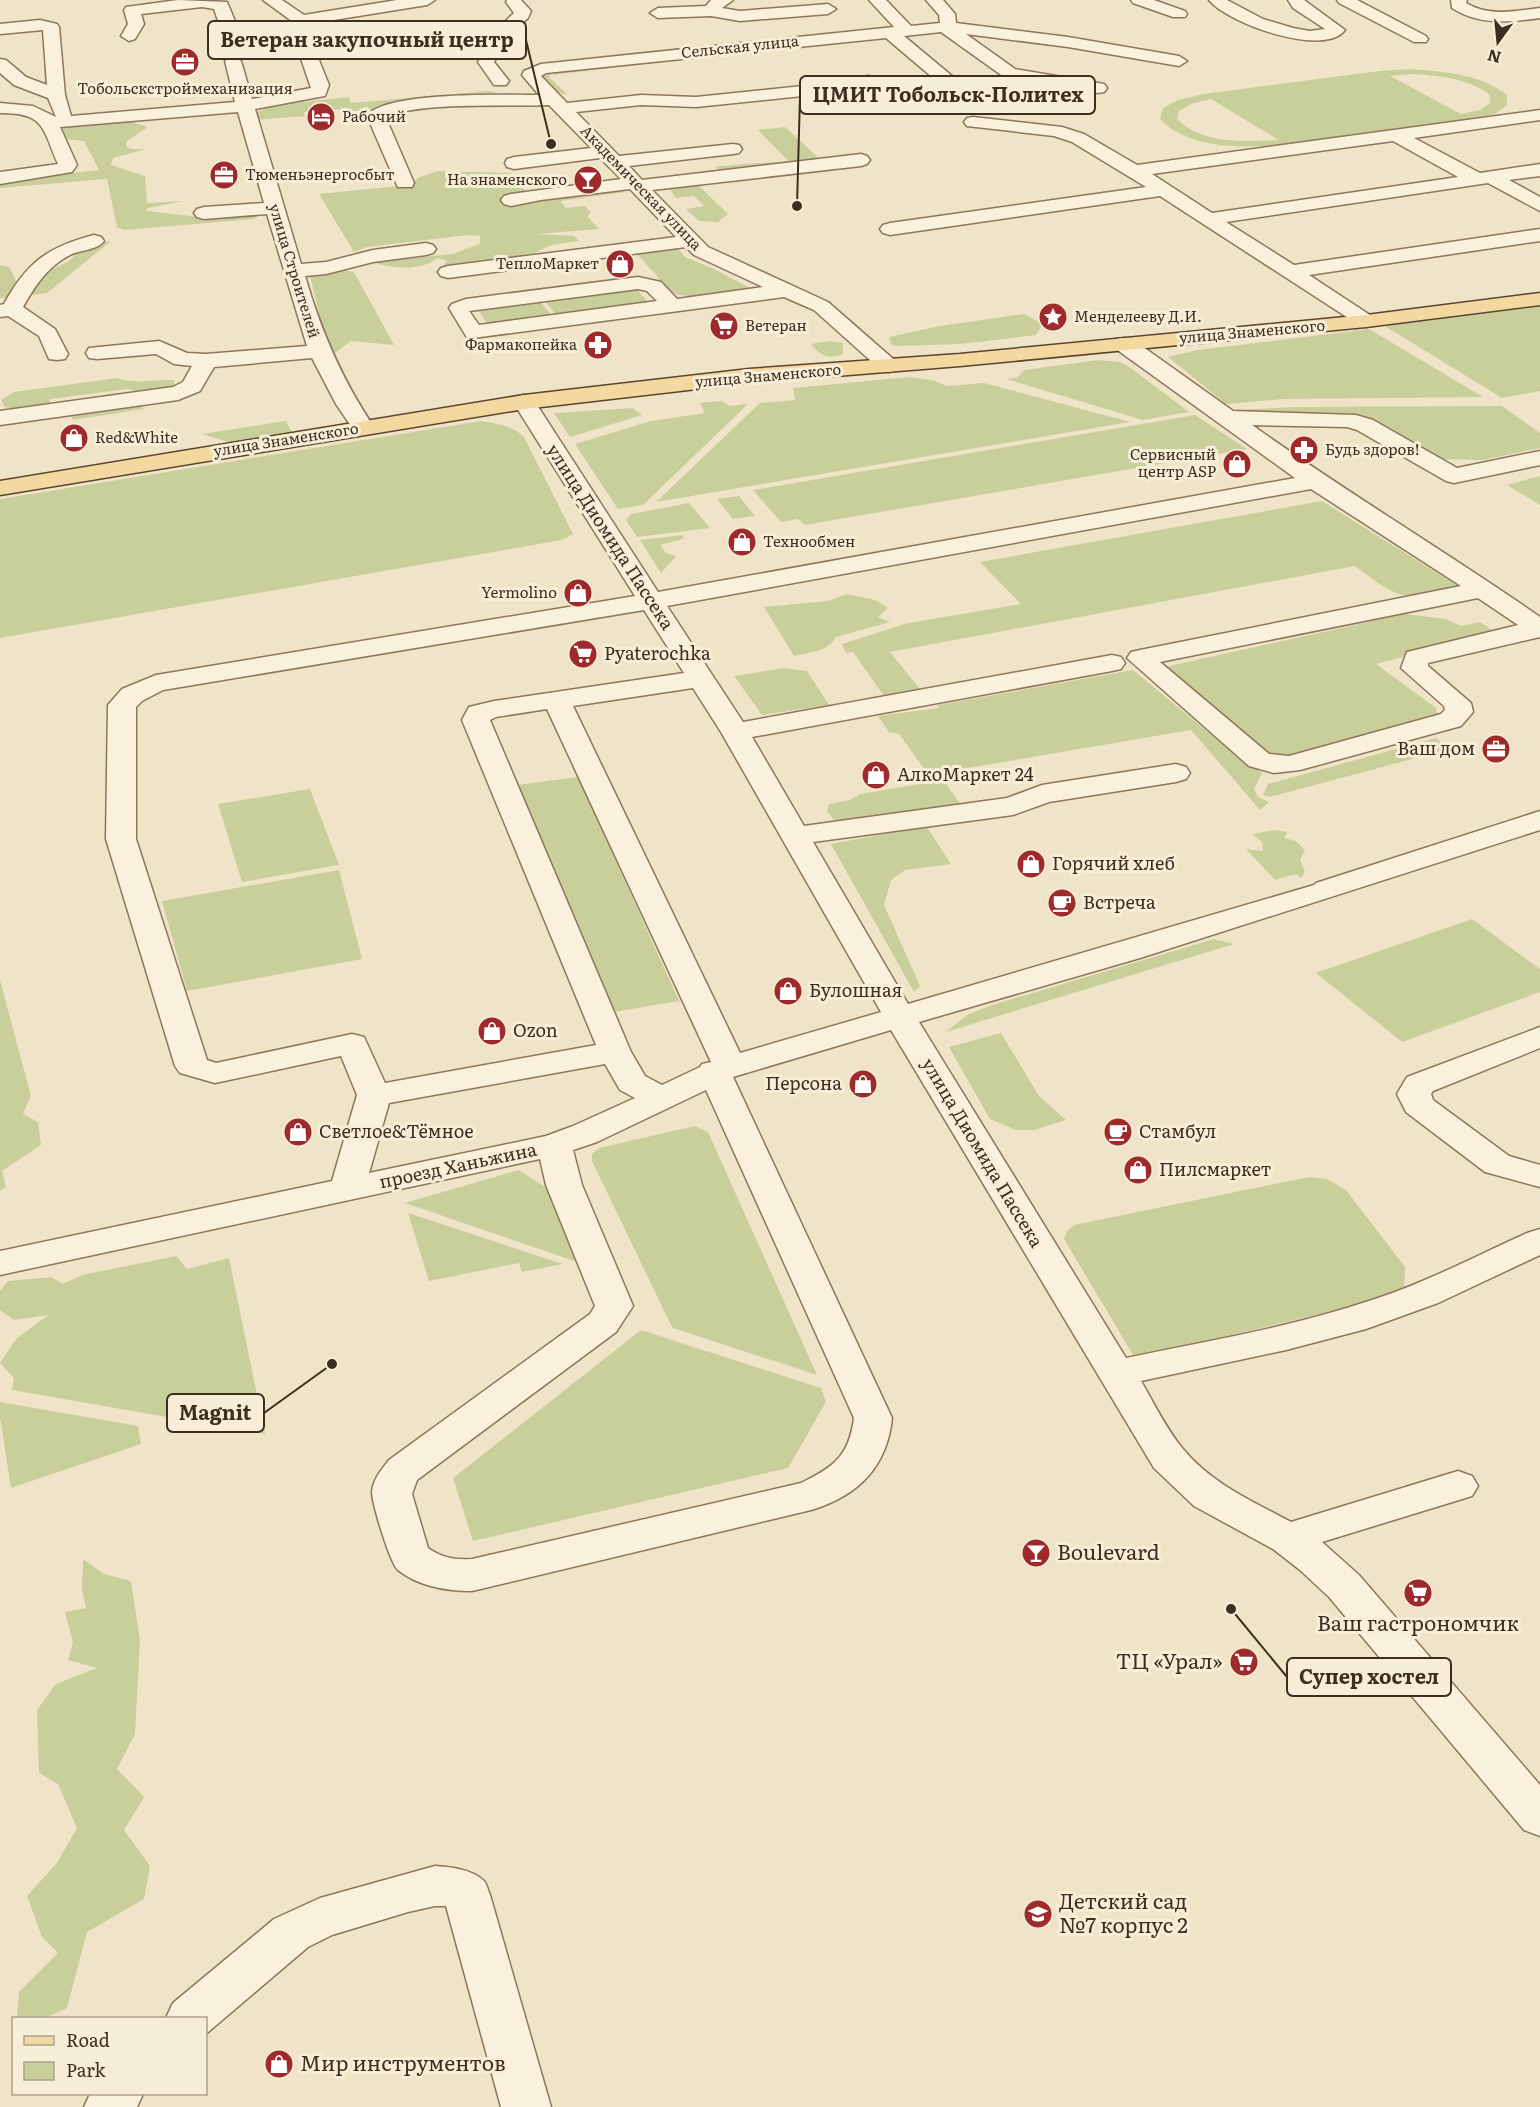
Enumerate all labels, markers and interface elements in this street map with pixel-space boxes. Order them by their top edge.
north arrow [1468,12,1528,72]
callout: Ветеран закупочный центр [208,21,526,59]
text: Ветеран закупочный центр [220,23,514,53]
street label: Сельская улица [680,28,801,63]
text: N [1484,44,1503,71]
office icon: Тобольскстроймеханизация [169,46,201,78]
place label: Тобольскстроймеханизация [77,76,293,99]
callout: ЦМИТ Тобольск-Политех [800,76,1095,114]
text: ЦМИТ Тобольск-Политех [812,78,1084,108]
hotel icon: Рабочий [305,101,337,133]
place label: Рабочий [342,104,406,127]
street label: Академическая улица [576,119,709,255]
office icon: Тюменьэнергосбыт [208,159,240,191]
place label: Тюменьэнергосбыт [245,162,395,185]
bar icon: На знаменского [572,164,604,196]
place label: На знаменского [447,167,567,190]
street label: улица Строителей [264,200,327,341]
shop icon: ТеплоМаркет [604,248,636,280]
place label: ТеплоМаркет [496,251,599,274]
place icon: Менделееву Д.И. [1037,301,1069,333]
place label: Менделееву Д.И. [1074,304,1202,327]
supermarket icon: Ветеран [708,310,740,342]
place label: Ветеран [745,313,807,336]
street label: улица Знаменского [1178,313,1326,348]
pharmacy icon: Фармакопейка [582,329,614,361]
place label: Фармакопейка [465,332,578,355]
street label: улица Знаменского [694,357,842,392]
street label: улица Знаменского [212,416,360,461]
shop icon: Red&White [58,422,90,454]
place label: Red&White [95,425,178,448]
pharmacy icon: Будь здоров! [1288,434,1320,466]
place label: Будь здоров! [1325,437,1420,460]
street label: улица Диомида Пассека [541,438,682,635]
place label: Сервисный центр ASP [1130,442,1216,482]
shop icon: Сервисный центр ASP [1221,448,1253,480]
shop icon: Технообмен [726,526,758,558]
place label: Технообмен [763,529,855,552]
shop icon: Yermolino [562,577,594,609]
place label: Yermolino [481,580,557,603]
supermarket icon: Pyaterochka [567,638,599,670]
place label: Pyaterochka [604,639,711,666]
office icon: Ваш дом [1480,733,1512,765]
place label: Ваш дом [1397,734,1475,761]
shop icon: АлкоМаркет 24 [860,759,892,791]
place label: АлкоМаркет 24 [897,760,1034,787]
shop icon: Горячий хлеб [1015,848,1047,880]
place label: Горячий хлеб [1052,849,1175,876]
cafe icon: Встреча [1046,887,1078,919]
place label: Встреча [1083,888,1156,915]
shop icon: Булошная [772,975,804,1007]
place label: Булошная [809,976,902,1003]
shop icon: Ozon [476,1015,508,1047]
place label: Ozon [513,1016,558,1043]
street label: улица Диомида Пассека [916,1052,1051,1252]
shop icon: Персона [847,1068,879,1100]
place label: Персона [765,1069,842,1096]
shop icon: Светлое&Тёмное [282,1116,314,1148]
cafe icon: Стамбул [1102,1116,1134,1148]
place label: Светлое&Тёмное [319,1117,474,1144]
place label: Стамбул [1139,1117,1216,1144]
street label: проезд Ханьжина [376,1135,539,1194]
shop icon: Пилсмаркет [1122,1154,1154,1186]
place label: Пилсмаркет [1159,1155,1271,1182]
callout: Magnit [167,1394,264,1432]
text: Magnit [179,1396,252,1426]
place label: Boulevard [1057,1535,1160,1566]
bar icon: Boulevard [1020,1537,1052,1569]
supermarket icon: Ваш гастрономчик [1402,1577,1434,1609]
place label: Ваш гастрономчик [1317,1606,1520,1637]
place label: ТЦ «Урал» [1116,1644,1223,1675]
supermarket icon: ТЦ «Урал» [1228,1646,1260,1678]
callout: Супер хостел [1287,1658,1451,1696]
text: Супер хостел [1299,1660,1439,1690]
place label: Детский сад №7 корпус 2 [1059,1884,1188,1939]
school or university icon: Детский сад №7 корпус 2 [1022,1898,1054,1930]
legend [12,2017,207,2095]
text: Road [66,2026,110,2053]
place label: Мир инструментов [300,2046,506,2077]
shop icon: Мир инструментов [263,2048,295,2080]
text: Park [66,2056,107,2083]

